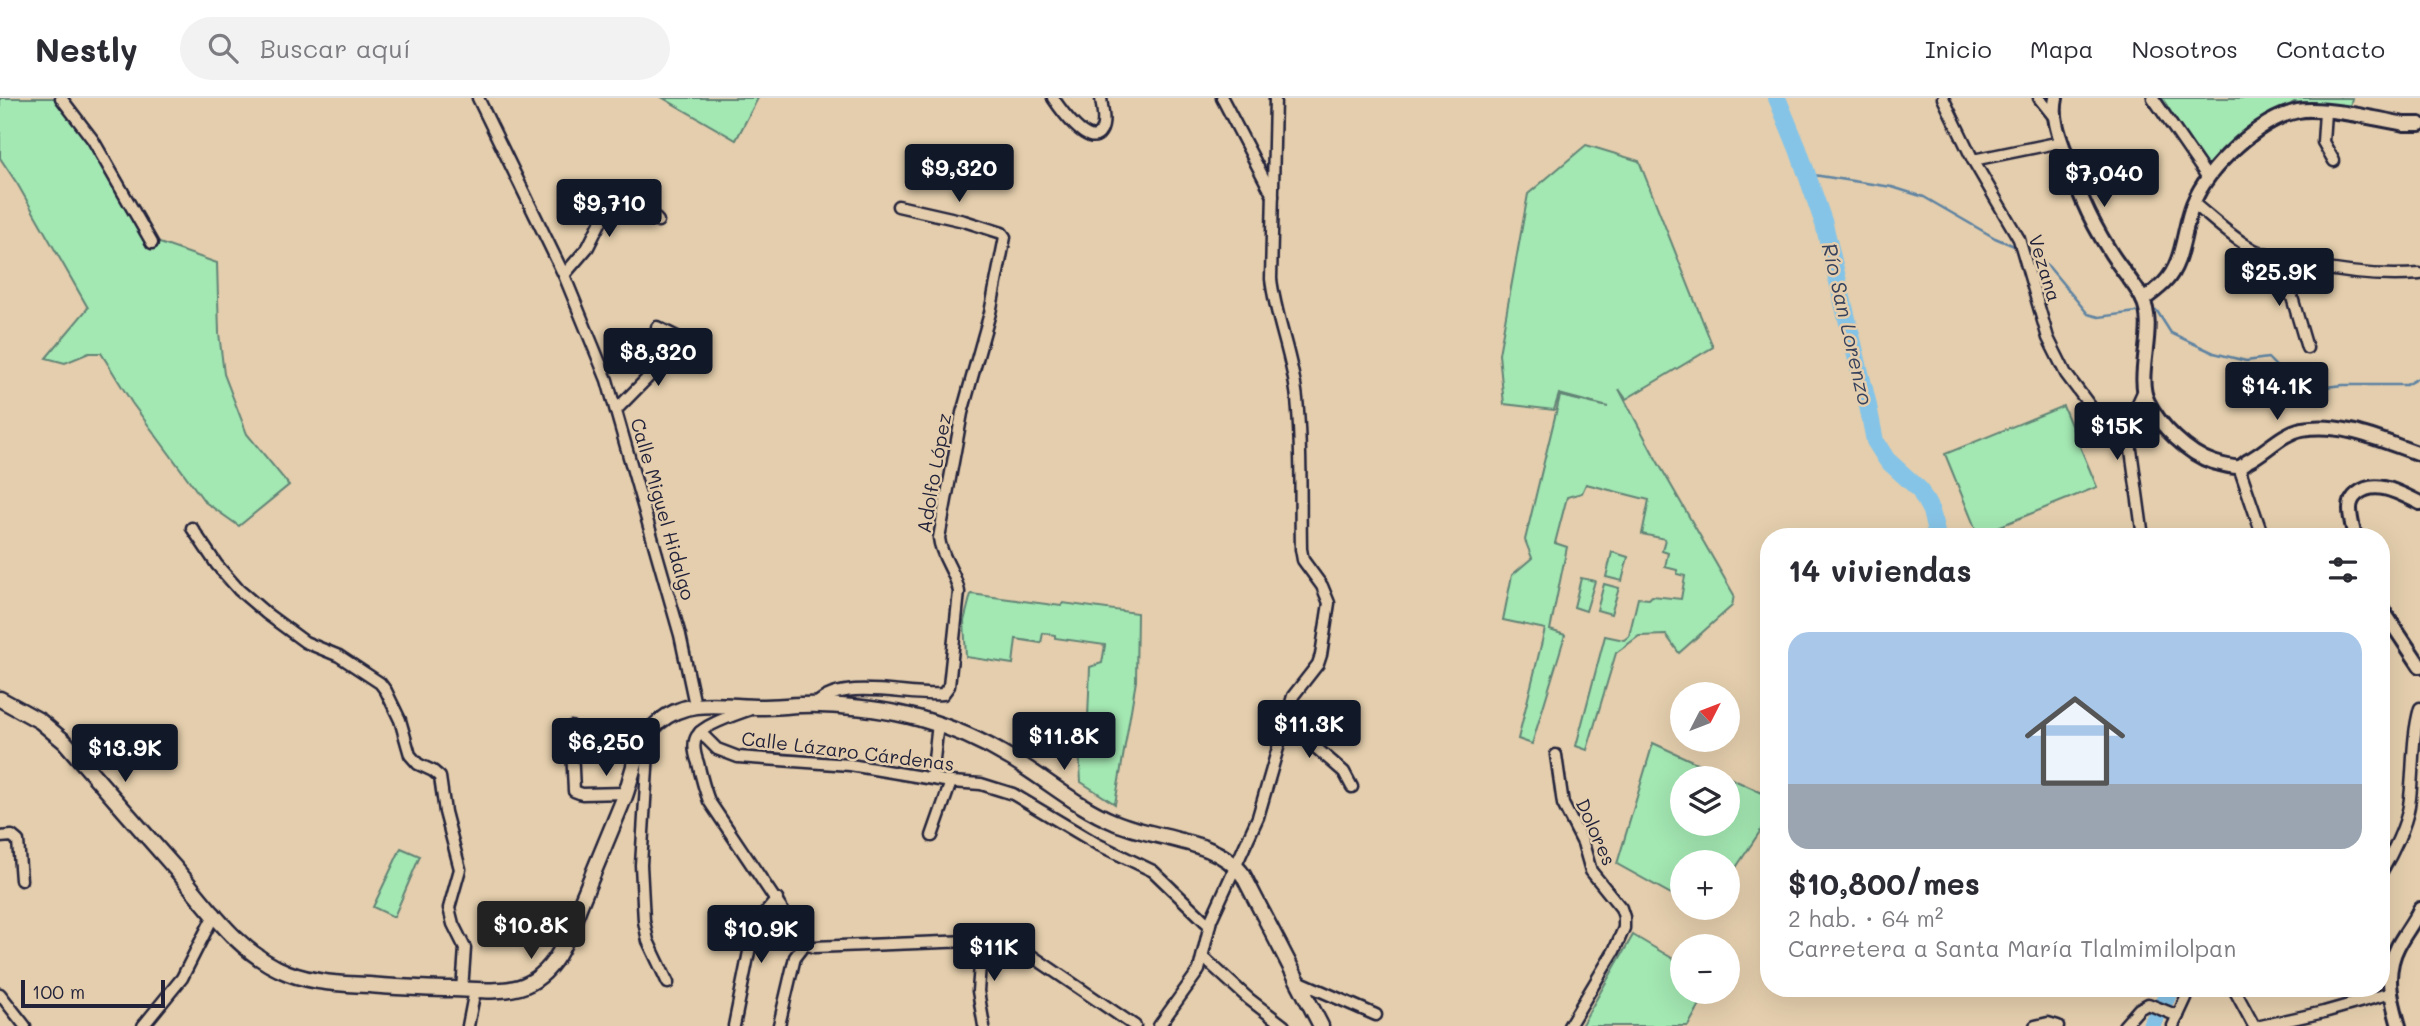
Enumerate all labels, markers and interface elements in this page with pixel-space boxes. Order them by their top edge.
search box [180,17,670,80]
text: Nestly [35,27,138,70]
icon: search [204,29,242,67]
text: Buscar aquí [260,31,411,65]
text: Inicio [1925,33,1992,64]
text: Mapa [2030,33,2094,64]
text: Nosotros [2132,33,2238,64]
text: Contacto [2276,33,2385,64]
pin: $9,320 [902,144,1016,204]
pin: $7,040 [2047,150,2161,209]
text: $9,320 [921,152,997,182]
text: $7,040 [2065,157,2143,187]
pin: $9,710 [552,180,666,239]
text: $9,710 [573,187,645,217]
street label: Vezana [2023,231,2067,304]
water label: Río San Lorenzo [1817,240,1880,407]
pin: $25.9K [2222,248,2336,308]
text: $25.9K [2241,256,2317,286]
pin: $8,320 [601,328,715,388]
text: $8,320 [620,336,696,366]
pin: $14.1K [2220,362,2334,422]
text: $14.1K [2241,370,2313,400]
pin: $15K [2076,402,2158,462]
text: $15K [2091,410,2143,440]
street label: Adolfo López [911,411,956,535]
street label: Calle Miguel Hidalgo [626,415,701,603]
text: 14 viviendas [1788,550,1972,590]
icon: filters [2324,551,2362,589]
icon: home [2012,678,2138,804]
north arrow [1670,682,1740,752]
map controls [1670,682,1740,1004]
pin: $11.3K [1252,700,1366,760]
text: $11.3K [1274,708,1344,738]
pin: $11.8K [1007,712,1121,772]
pin: $6,250 [549,718,663,778]
text: $11.8K [1028,720,1100,750]
pin: $13.9K [68,724,182,784]
street label: Calle Lázaro Cárdenas [740,725,956,776]
text: $6,250 [568,726,644,756]
text: $13.9K [88,732,162,762]
button: layers [1670,766,1740,836]
street label: Dolores [1571,794,1622,869]
button: + [1670,850,1740,920]
text: $10,800/mes [1788,863,1980,903]
pin: $10.8K [474,902,588,961]
text: 2 hab. · 64 m² [1788,903,1943,933]
pin: $10.9K [704,906,818,965]
text: $10.8K [493,909,569,939]
text: $10.9K [723,913,799,943]
pin: $11K [953,924,1035,983]
text: $11K [969,931,1019,961]
text: Carretera a Santa María Tlalmimilolpan [1788,933,2236,963]
button: − [1670,934,1740,1004]
scale bar [21,977,164,1009]
text: 100 m [32,979,85,1004]

